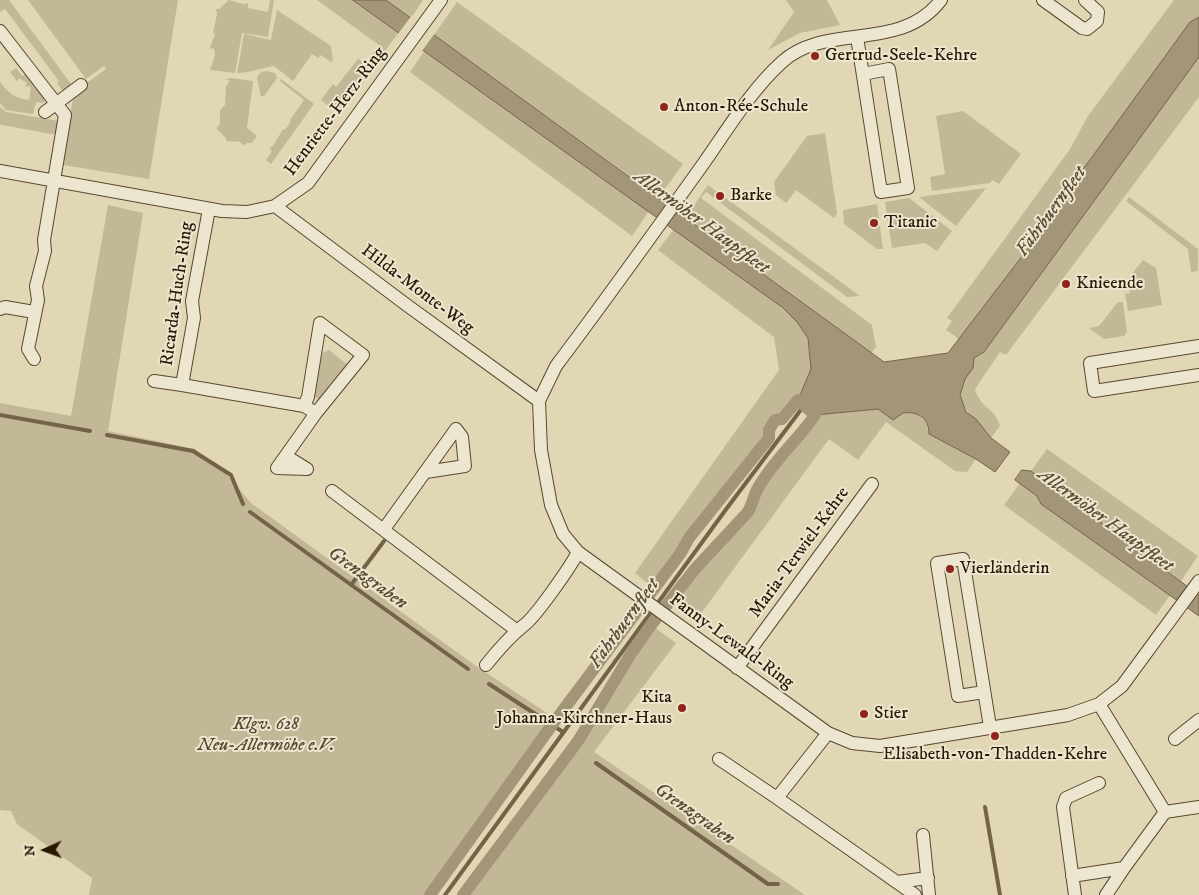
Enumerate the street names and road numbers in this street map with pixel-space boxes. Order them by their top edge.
street label: Henriette-Herz-Ring [281,43,391,181]
street label: Ricarda-Huch-Ring [157,221,199,367]
street label: Hilda-Monte-Weg [356,241,478,339]
street label: Maria-Terwiel-Kehre [745,483,855,623]
street label: Fanny-Lewald-Ring [665,590,797,694]

